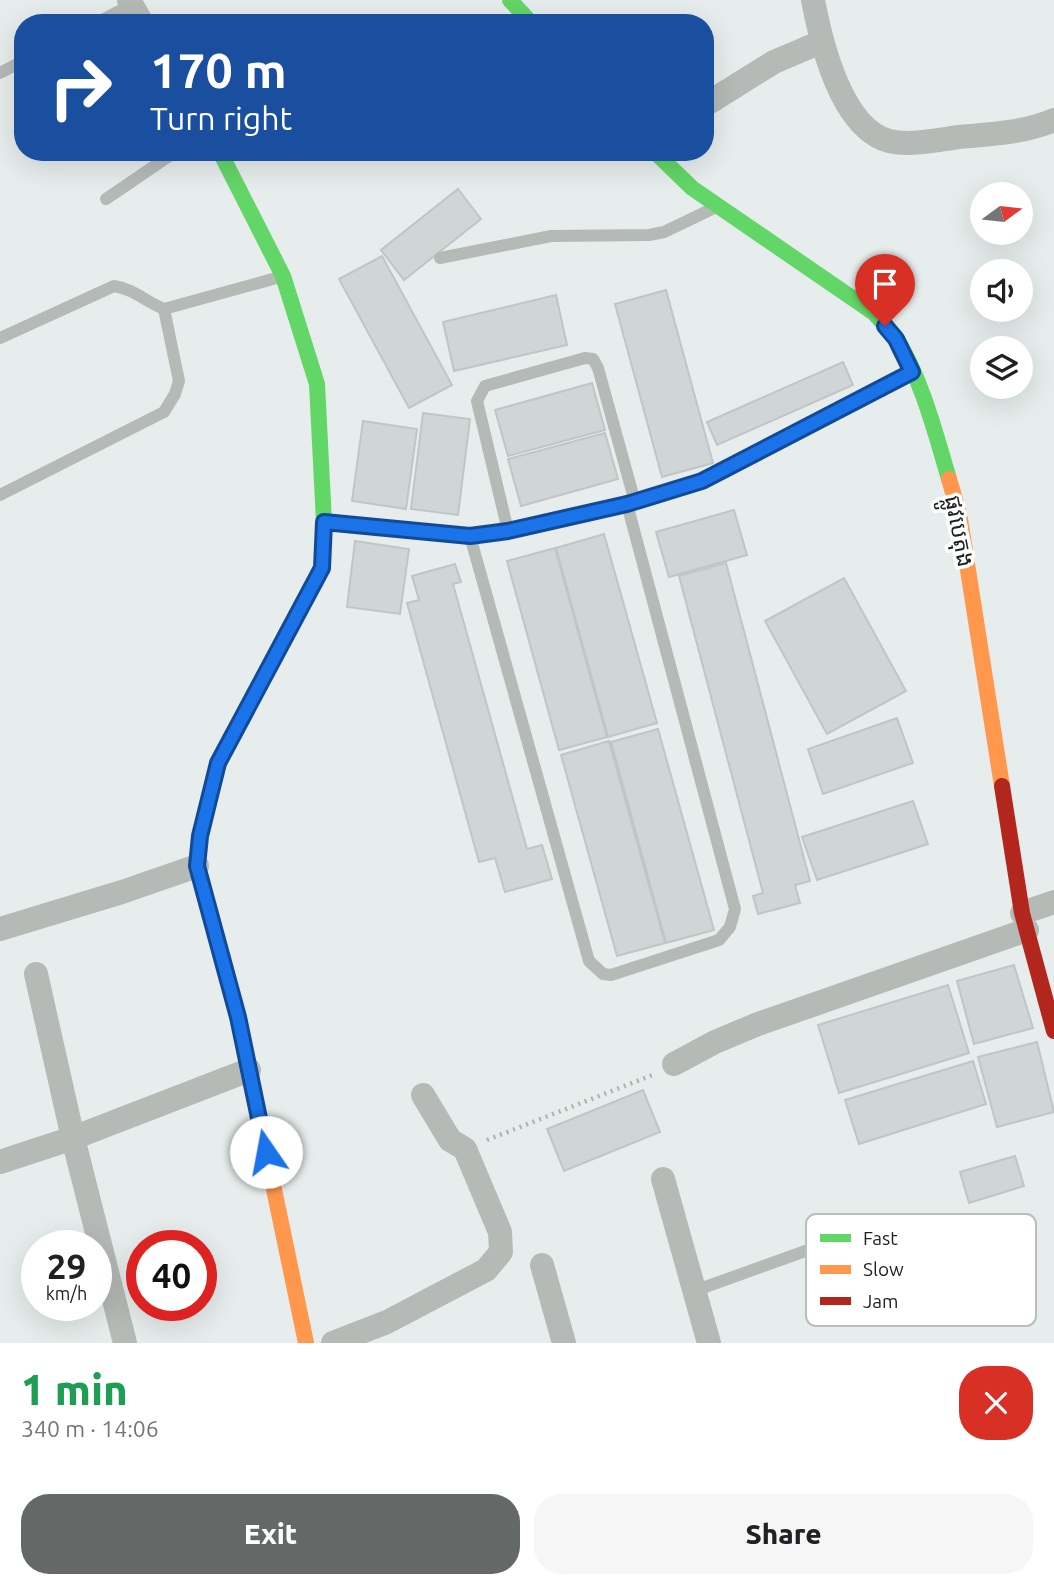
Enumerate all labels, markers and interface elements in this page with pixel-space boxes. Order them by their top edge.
icon: right [35,42,126,133]
text: 170 m [150,42,287,97]
text: Turn right [150,100,292,136]
north arrow [970,182,1032,245]
map controls [970,182,1033,399]
pin [855,254,915,326]
button: sound [970,259,1033,322]
icon: arrive [866,265,904,303]
button: layers [970,336,1033,399]
street label: ផ្លូវបេតុង [931,493,979,571]
position arrow [229,1115,303,1189]
legend [806,1214,1036,1326]
text: Fast [863,1227,898,1249]
speed limit sign: 40 [126,1230,217,1321]
text: 29 [47,1246,86,1286]
text: Slow [863,1258,904,1280]
text: km/h [46,1283,87,1303]
text: Jam [863,1290,899,1312]
text: 1 min [21,1366,128,1413]
button: close [959,1366,1033,1440]
text: 340 m · 14:06 [21,1416,159,1441]
button: Exit [21,1494,520,1574]
button: Share [534,1494,1033,1574]

